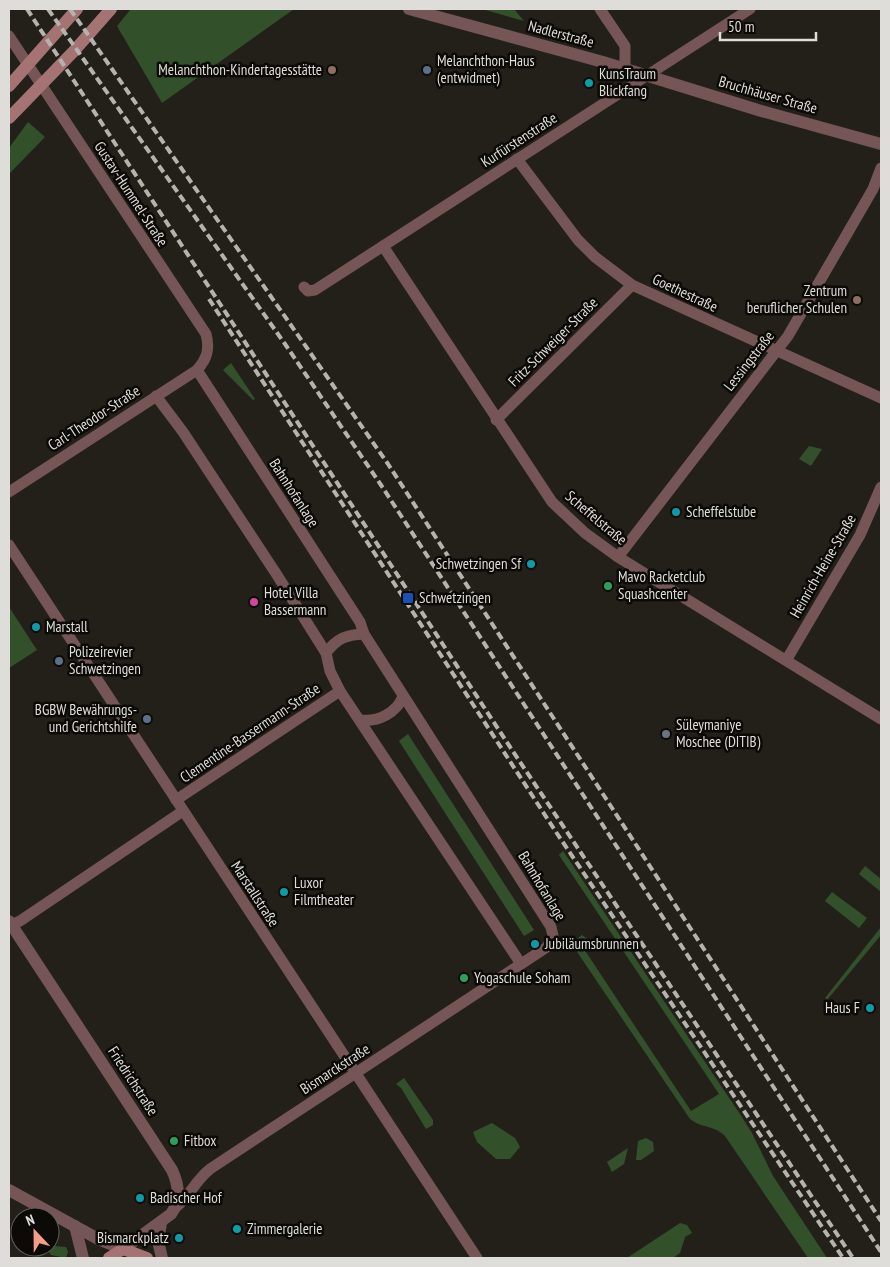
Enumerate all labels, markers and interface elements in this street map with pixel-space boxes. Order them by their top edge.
scale bar [720,10,816,42]
street label: Nadlerstraße [526,16,596,51]
text: 50 m [728,17,754,36]
place label: Melanchthon-Haus (entwidmet) [437,51,535,87]
place label: Melanchthon-Kindertagesstätte [158,60,322,79]
marker: Melanchthon-Kindertagesstätte [326,64,338,76]
marker: Melanchthon-Haus (entwidmet) [421,64,433,76]
place label: KunsTraum Blickfang [599,64,656,100]
street label: Bruchhäuser Straße [717,71,820,118]
marker: KunsTraum Blickfang [583,77,595,89]
street label: Kurfürstenstraße [477,108,560,171]
street label: Gustav-Hummel-Straße [90,138,172,250]
street label: Goethestraße [650,269,721,316]
place label: Zentrum beruflicher Schulen [747,281,847,317]
street label: Fritz-Schweiger-Straße [504,293,601,390]
marker: Zentrum beruflicher Schulen [851,294,863,306]
street label: Lessingstraße [719,327,778,395]
street label: Carl-Theodor-Straße [44,381,143,454]
street label: Bahnhofanlage [265,455,324,531]
street label: Scheffelstraße [562,486,631,549]
place label: Scheffelstube [686,502,756,521]
marker: Scheffelstube [670,506,682,518]
street label: Heinrich-Heine-Straße [785,511,860,621]
place label: Schwetzingen Sf [436,554,522,573]
marker: Schwetzingen Sf [525,558,537,570]
place label: Mavo Racketclub Squashcenter [618,567,705,603]
marker: Mavo Racketclub Squashcenter [602,580,614,592]
place label: Hotel Villa Bassermann [264,583,326,619]
place label: Schwetzingen [419,588,491,607]
marker: Schwetzingen [401,591,415,605]
marker: Hotel Villa Bassermann [248,596,260,608]
place label: Marstall [46,617,88,636]
marker: Marstall [30,621,42,633]
place label: Polizeirevier Schwetzingen [69,642,141,678]
marker: Polizeirevier Schwetzingen [53,655,65,667]
street label: Clementine-Bassermann-Straße [176,679,323,786]
place label: BGBW Bewährungs- und Gerichtshilfe [35,700,137,736]
marker: BGBW Bewährungs- und Gerichtshilfe [141,713,153,725]
place label: Süleymaniye Moschee (DITIB) [676,715,761,751]
marker: Süleymaniye Moschee (DITIB) [660,728,672,740]
street label: Bahnhofanlage [514,848,571,924]
street label: Marstallstraße [227,857,284,930]
place label: Luxor Filmtheater [294,873,355,909]
marker: Luxor Filmtheater [278,886,290,898]
place label: Jubiläumsbrunnen [544,934,639,953]
marker: Jubiläumsbrunnen [529,938,541,950]
place label: Yogaschule Soham [474,968,570,987]
marker: Yogaschule Soham [458,972,470,984]
place label: Haus F [825,998,860,1017]
marker: Haus F [864,1002,876,1014]
street label: Bismarckstraße [296,1039,373,1098]
street label: Friedrichstraße [104,1043,163,1119]
place label: Fitbox [184,1131,216,1150]
marker: Fitbox [168,1135,180,1147]
place label: Badischer Hof [150,1188,223,1207]
marker: Badischer Hof [134,1192,146,1204]
north arrow [10,1207,60,1257]
text: N [23,1210,37,1230]
place label: Zimmergalerie [247,1219,322,1238]
marker: Zimmergalerie [231,1223,243,1235]
place label: Bismarckplatz [97,1228,169,1247]
marker: Bismarckplatz [173,1232,185,1244]

